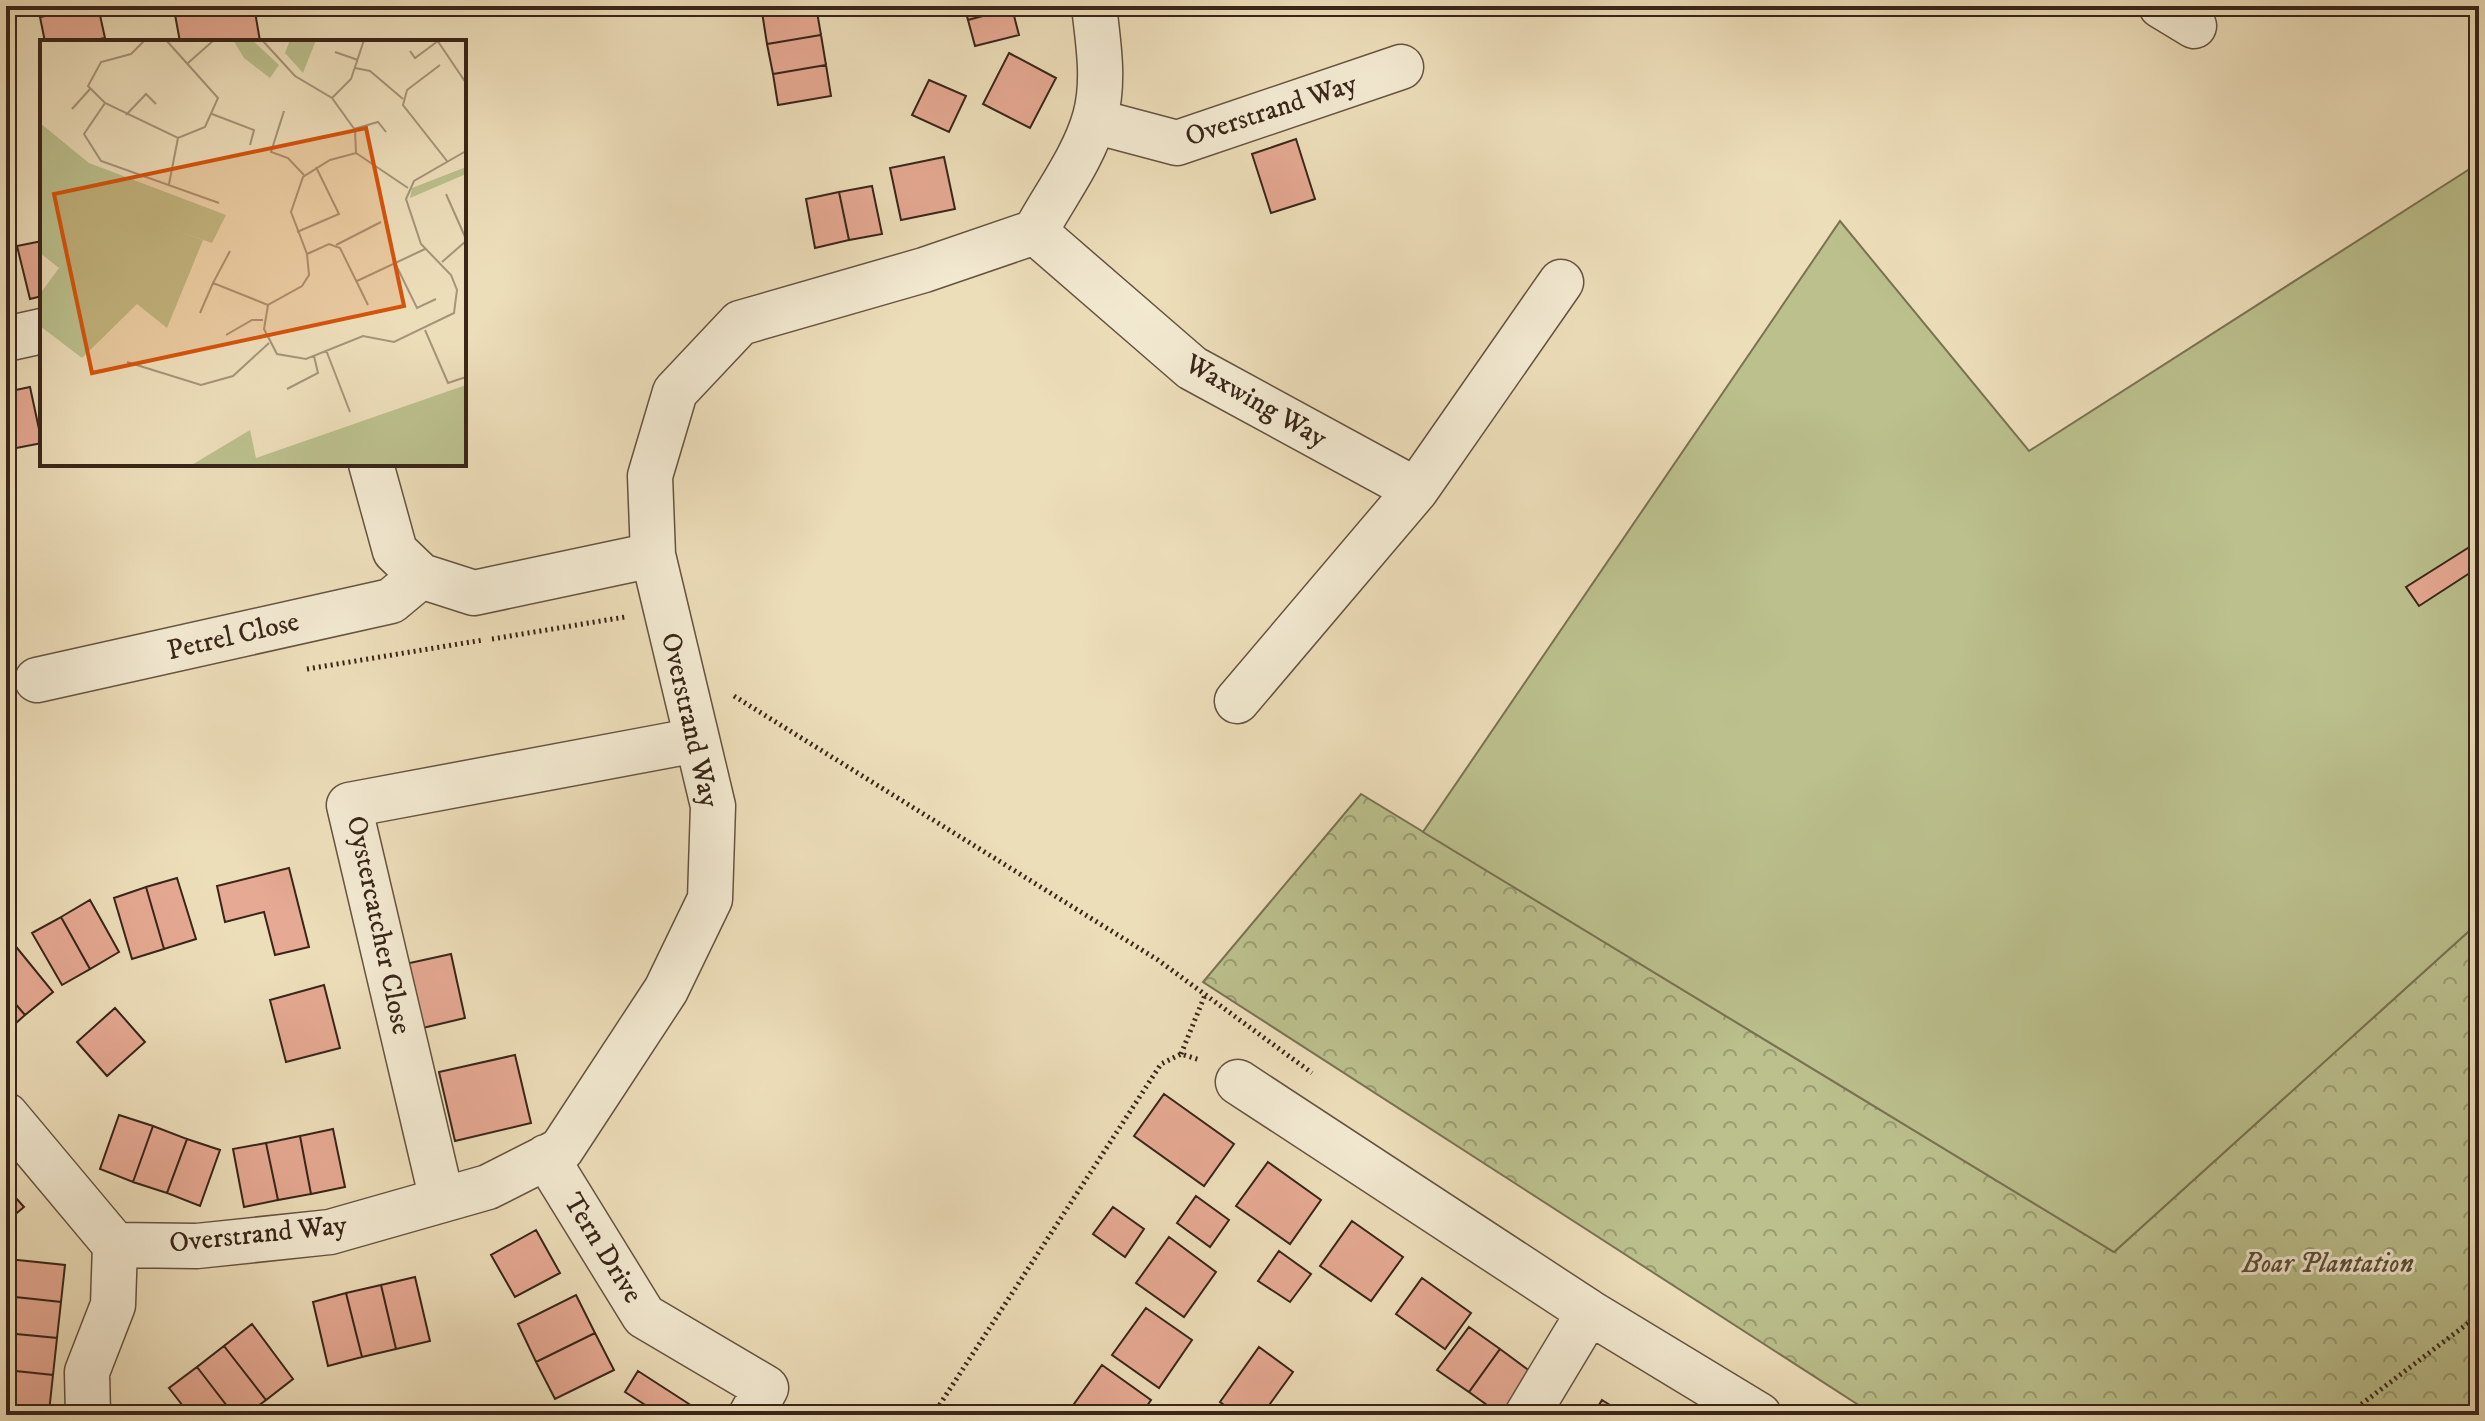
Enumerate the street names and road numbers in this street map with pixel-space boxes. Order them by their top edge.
street label: Overstrand Way [1181,66,1362,154]
street label: Waxwing Way [1178,346,1334,456]
street label: Petrel Close [164,604,302,668]
street label: Overstrand Way [653,629,727,811]
street label: Oystercatcher Close [339,813,419,1037]
street label: Tern Drive [555,1186,651,1310]
street label: Overstrand Way [168,1207,349,1261]

